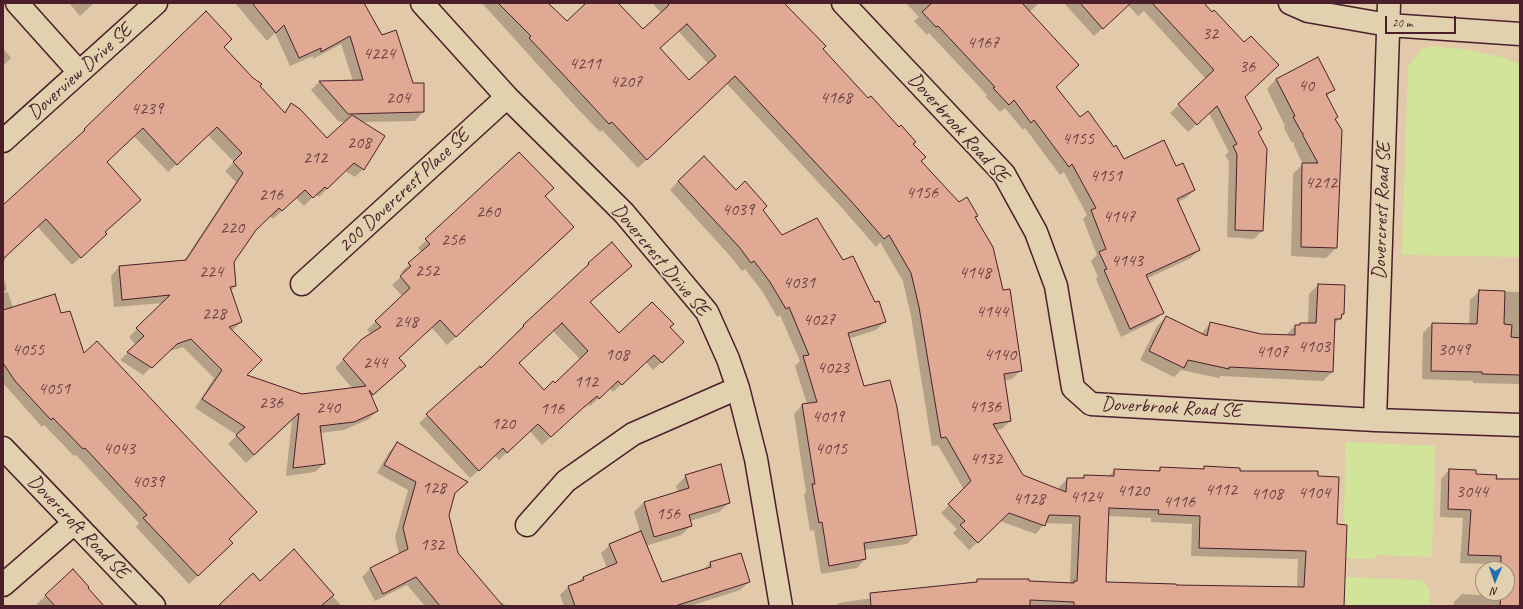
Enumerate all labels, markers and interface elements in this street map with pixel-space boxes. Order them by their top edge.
scale bar [1387,8,1458,34]
text: 20 m [1392,15,1412,31]
street label: Doverview Drive SE [23,19,137,125]
house number: 32 [1202,23,1218,45]
house number: 4167 [967,32,999,54]
house number: 4224 [363,43,395,65]
house number: 4211 [569,53,601,75]
house number: 36 [1239,56,1255,78]
street label: Doverbrook Road SE [902,68,1014,188]
house number: 4207 [610,71,642,93]
house number: 40 [1298,75,1314,97]
house number: 204 [386,87,410,109]
house number: 4168 [820,87,852,109]
house number: 4239 [131,98,163,120]
street label: 200 Dovercrest Place SE [333,124,475,258]
house number: 4155 [1062,128,1094,150]
house number: 208 [347,132,371,154]
street label: Dovercrest Road SE [1368,142,1396,280]
house number: 212 [303,147,327,169]
house number: 4151 [1090,165,1122,187]
house number: 4212 [1305,172,1337,194]
house number: 4156 [906,182,938,204]
house number: 216 [259,184,283,206]
street label: Dovercrest Drive SE [606,199,714,321]
house number: 4039 [722,199,754,221]
house number: 260 [476,201,500,223]
house number: 4147 [1103,206,1135,228]
house number: 220 [220,217,244,239]
house number: 256 [441,229,465,251]
house number: 4143 [1111,250,1143,272]
house number: 252 [415,260,439,282]
house number: 224 [199,261,223,283]
house number: 4148 [959,262,991,284]
house number: 4031 [783,272,815,294]
house number: 4144 [976,301,1008,323]
house number: 228 [202,303,226,325]
house number: 4027 [803,309,835,331]
house number: 248 [394,311,418,333]
house number: 4103 [1298,336,1330,358]
house number: 4055 [12,339,44,361]
house number: 3049 [1438,339,1470,361]
house number: 4107 [1256,341,1288,363]
house number: 108 [605,344,629,366]
house number: 4140 [984,344,1016,366]
house number: 244 [363,352,387,374]
house number: 4023 [817,357,849,379]
house number: 112 [574,371,598,393]
house number: 4051 [38,378,70,400]
house number: 236 [259,392,283,414]
street label: Doverbrook Road SE [1101,392,1241,424]
house number: 4136 [969,396,1001,418]
house number: 240 [316,397,340,419]
house number: 116 [540,398,564,420]
house number: 4019 [812,406,844,428]
house number: 120 [491,413,515,435]
house number: 4043 [103,438,135,460]
house number: 4015 [815,438,847,460]
house number: 4132 [970,448,1002,470]
street label: Dovercroft Road SE [22,470,134,584]
house number: 4039 [132,471,164,493]
house number: 128 [422,477,446,499]
house number: 4112 [1205,479,1237,501]
house number: 4120 [1117,480,1149,502]
house number: 3044 [1456,481,1488,503]
house number: 4104 [1298,482,1330,504]
house number: 4108 [1251,483,1283,505]
house number: 4124 [1070,486,1102,508]
house number: 4128 [1013,488,1045,510]
house number: 4116 [1163,491,1195,513]
house number: 156 [656,503,680,525]
house number: 132 [420,534,444,556]
north arrow [1475,561,1515,601]
text: N [1491,585,1498,599]

